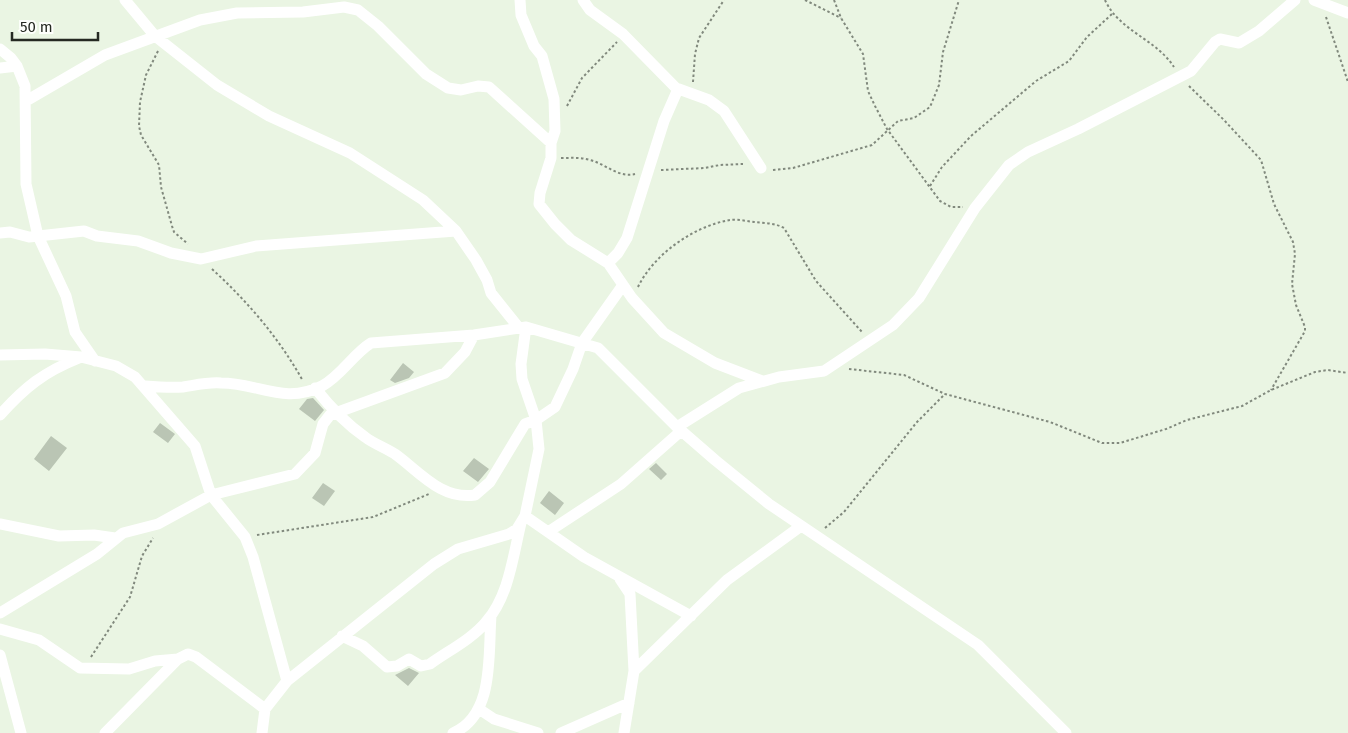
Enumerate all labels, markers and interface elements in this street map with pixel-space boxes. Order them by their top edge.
scale bar [12,10,99,42]
text: 50 m [20,18,53,36]

